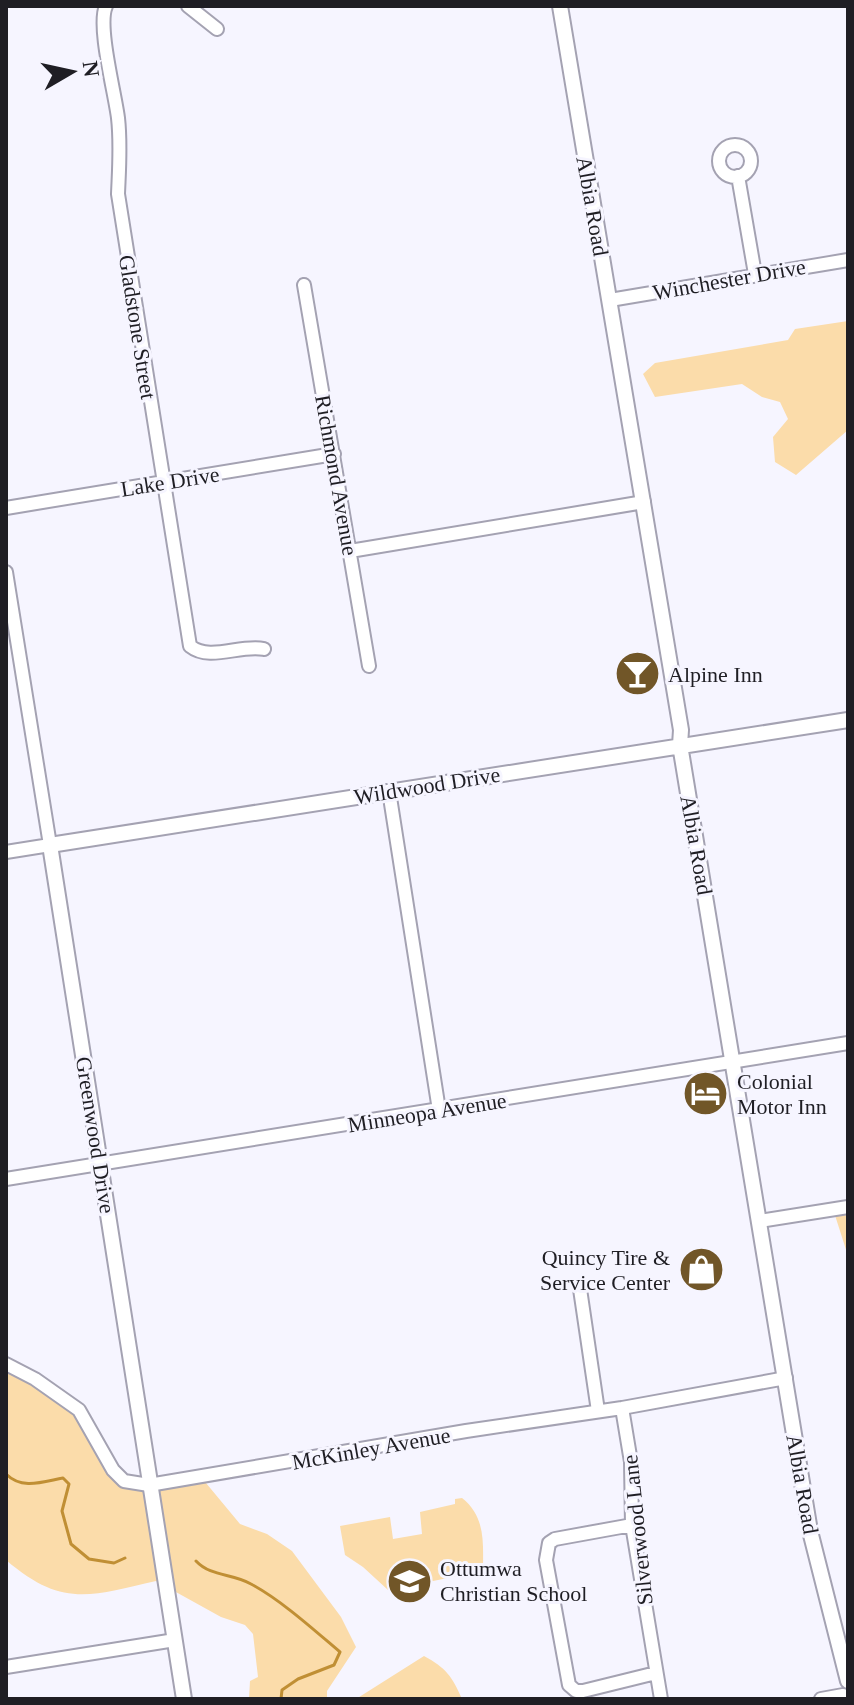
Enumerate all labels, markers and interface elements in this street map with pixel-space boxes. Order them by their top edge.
north arrow [32,32,112,112]
text: N [78,59,105,79]
street label: Albia Road [571,154,614,258]
street label: Gladstone Street [114,253,161,401]
street label: Winchester Drive [651,254,808,305]
street label: Richmond Avenue [310,393,363,557]
street label: Lake Drive [119,461,221,502]
bar icon: Alpine Inn [613,650,661,698]
place label: Alpine Inn [668,662,763,687]
street label: Wildwood Drive [352,762,502,809]
street label: Albia Road [675,793,718,897]
street label: Greenwood Drive [71,1055,120,1215]
place label: Colonial Motor Inn [737,1069,827,1119]
hotel icon: Colonial Motor Inn [682,1070,730,1118]
street label: Minneopa Avenue [346,1088,508,1137]
place label: Quincy Tire & Service Center [540,1245,671,1295]
shop icon: Quincy Tire & Service Center [677,1246,725,1294]
street label: McKinley Avenue [290,1422,452,1475]
street label: Albia Road [781,1432,824,1536]
street label: Silverwood Lane [617,1454,658,1606]
place label: Ottumwa Christian School [440,1556,587,1606]
school or university icon: Ottumwa Christian School [385,1557,433,1605]

